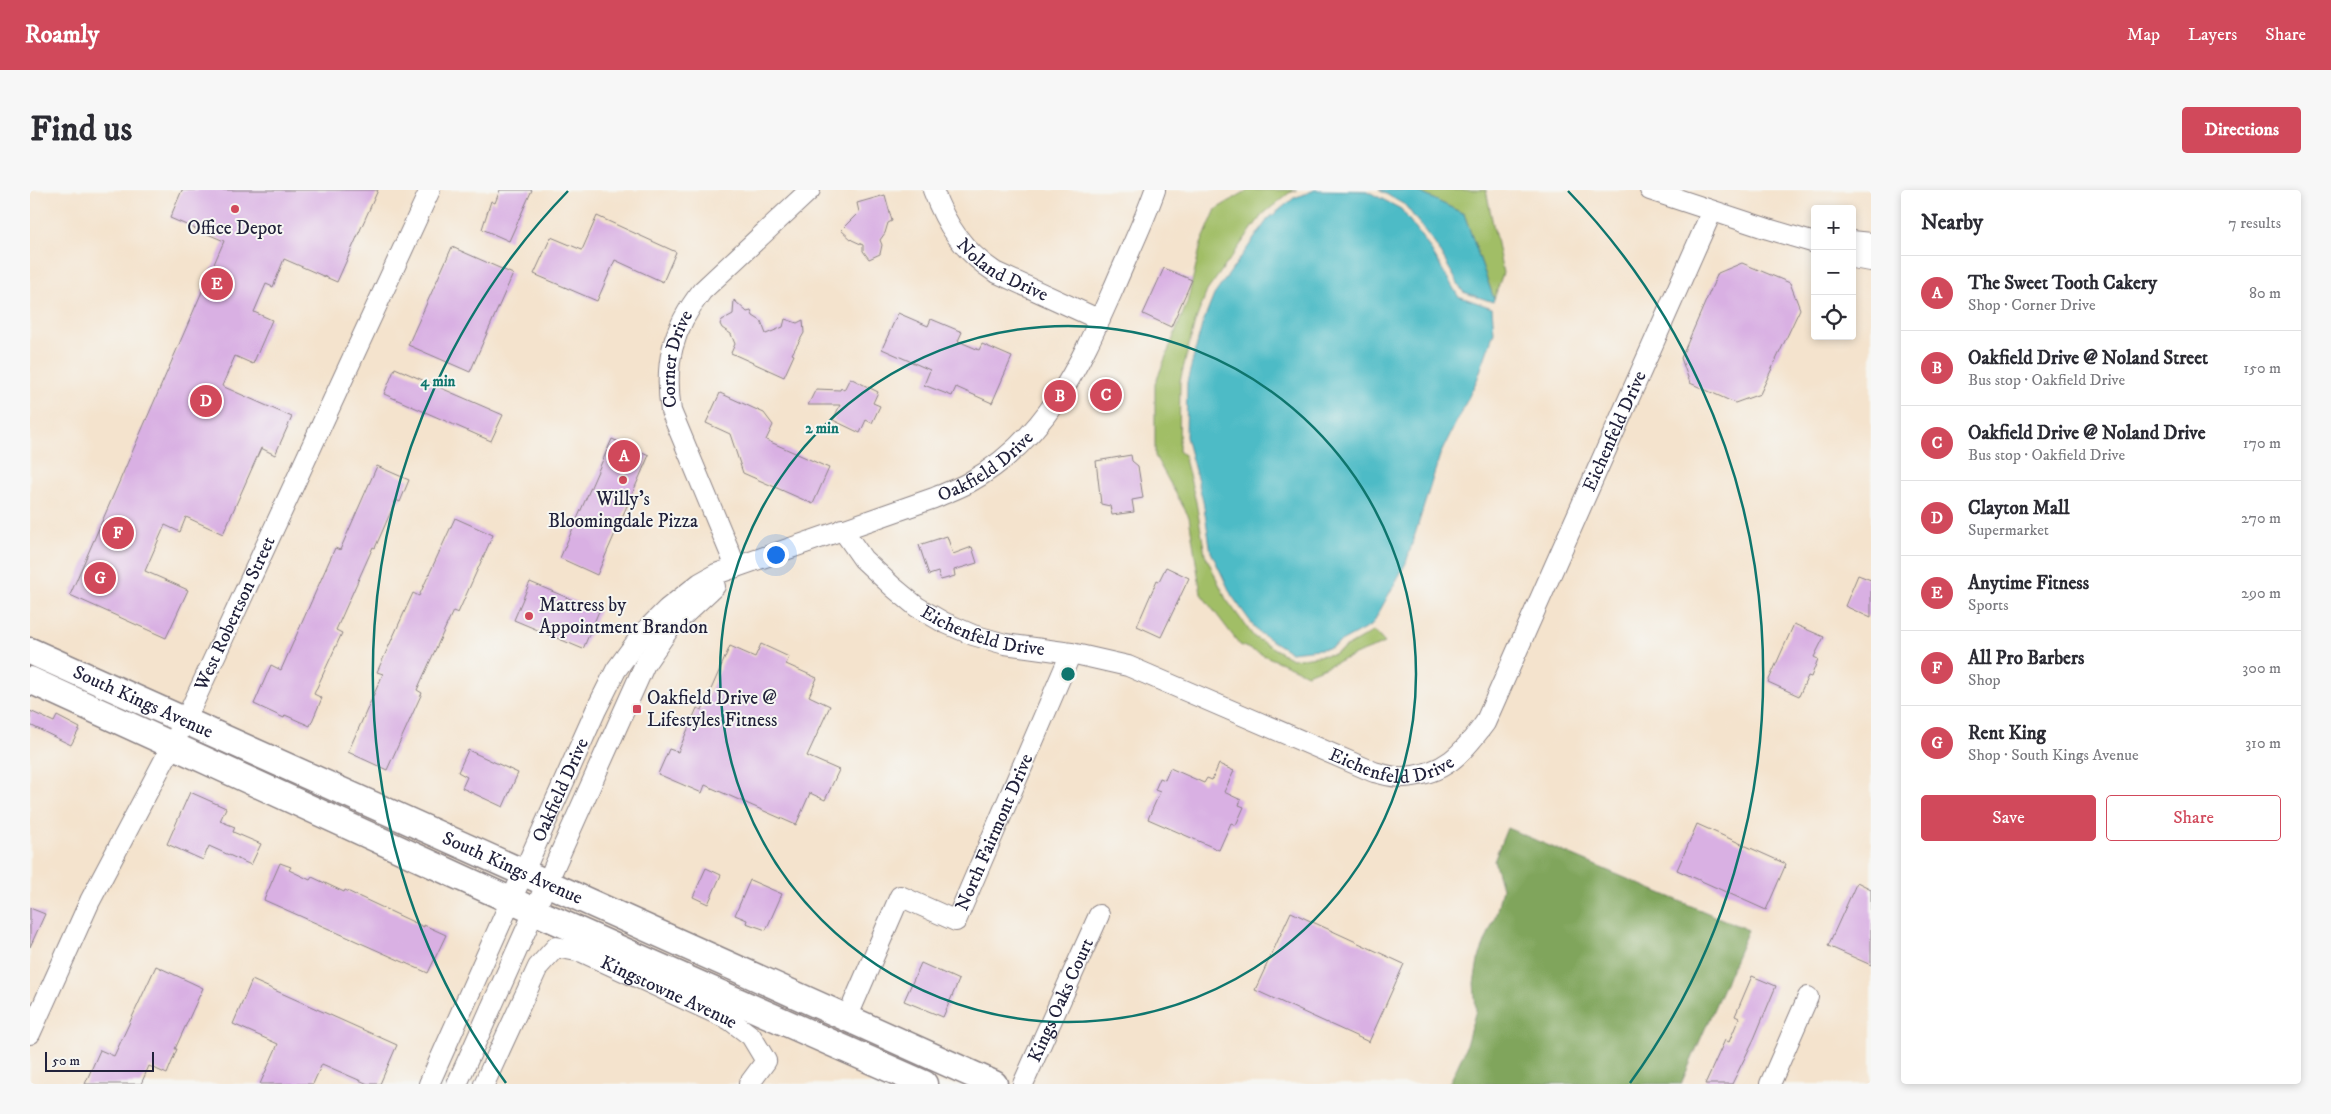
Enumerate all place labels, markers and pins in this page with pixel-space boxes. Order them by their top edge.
marker: Office Depot [229,203,241,215]
place label: Office Depot [187,217,283,240]
pin: E [201,265,233,303]
pin: C [1090,376,1122,414]
pin: B [1044,377,1076,415]
pin: D [190,382,222,420]
pin: A [608,437,640,475]
marker: Willy's Bloomingdale Pizza [617,474,629,486]
place label: Willy's Bloomingdale Pizza [548,488,698,533]
pin: F [102,514,134,552]
pin: G [84,559,116,597]
place label: Mattress by Appointment Brandon [539,594,708,639]
marker: Mattress by Appointment Brandon [523,610,535,622]
centre of rings [1059,665,1077,683]
place label: Oakfield Drive @ Lifestyles Fitness [647,687,777,732]
marker: Oakfield Drive @ Lifestyles Fitness [631,703,643,715]

